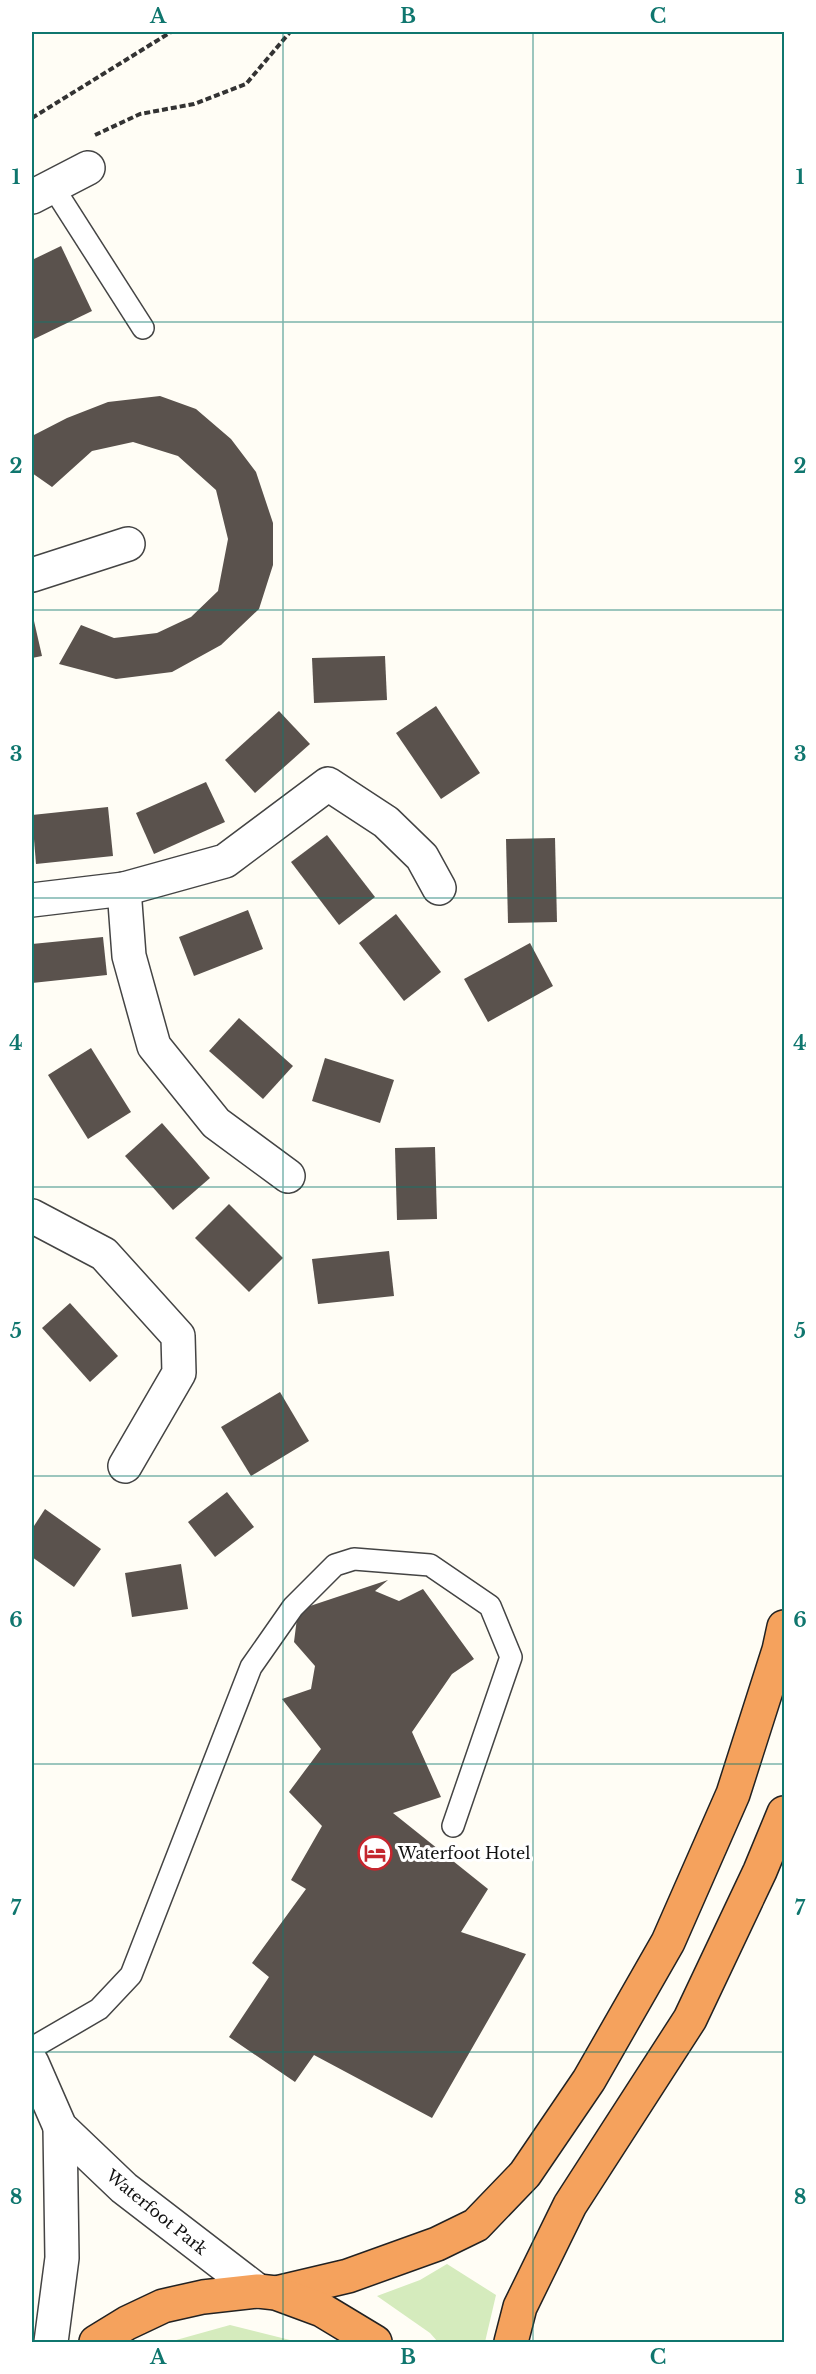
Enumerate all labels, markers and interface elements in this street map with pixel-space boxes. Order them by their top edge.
text: A [149,4,167,28]
text: B [400,4,416,28]
text: C [650,4,666,28]
text: 1 [12,165,21,189]
text: 1 [796,165,805,189]
text: 2 [9,454,23,478]
text: 2 [793,454,807,478]
text: 3 [10,742,22,766]
text: 3 [794,742,806,766]
text: 4 [9,1031,23,1055]
text: 4 [793,1031,807,1055]
text: 5 [10,1319,22,1343]
text: 5 [794,1319,806,1343]
text: 6 [9,1608,23,1632]
text: 6 [793,1608,807,1632]
hotel icon: Waterfoot Hotel [357,1835,393,1871]
place label: Waterfoot Hotel [397,1843,530,1863]
text: 7 [11,1896,22,1920]
text: 7 [795,1896,806,1920]
street label: Waterfoot Park [102,2165,212,2259]
text: 8 [10,2185,22,2209]
text: 8 [794,2185,806,2209]
text: A [149,2345,167,2369]
text: B [400,2345,416,2369]
text: C [650,2345,666,2369]

